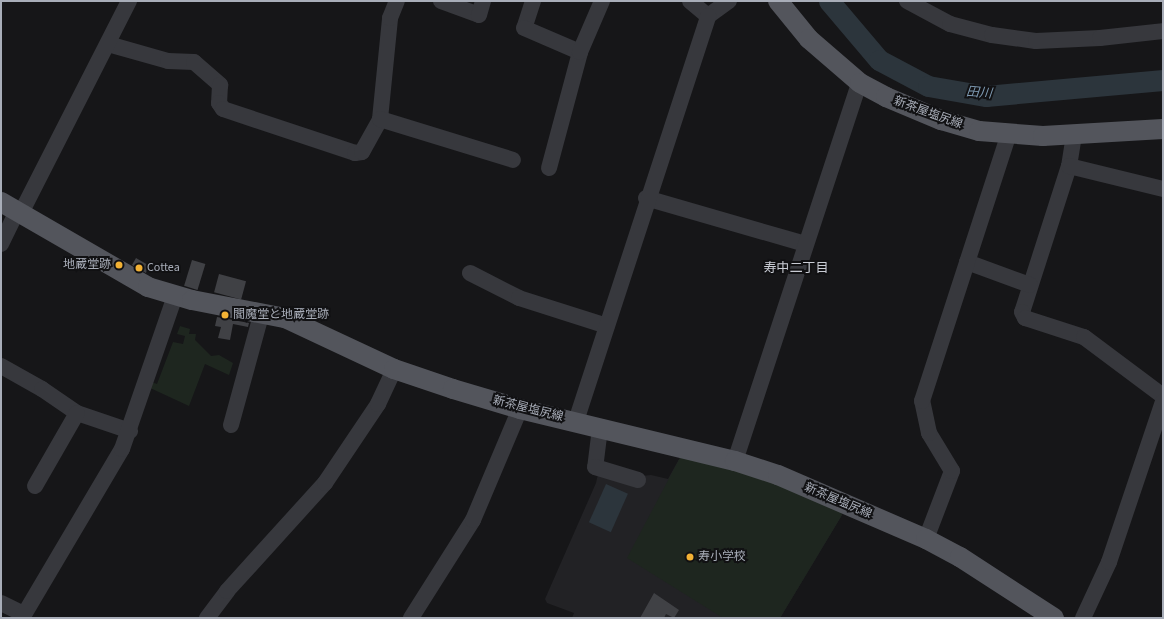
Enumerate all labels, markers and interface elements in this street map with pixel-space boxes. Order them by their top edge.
water label: 田川 [965,84,993,102]
street label: 新茶屋塩尻線 [892,94,964,132]
place label: 地蔵堂跡 [63,258,111,272]
marker: 地蔵堂跡 [114,260,124,270]
district label: 寿中二丁目 [764,260,828,276]
place label: Cottea [147,261,180,275]
marker: Cottea [134,263,144,273]
place label: 閻魔堂と地蔵堂跡 [233,308,329,322]
marker: 閻魔堂と地蔵堂跡 [220,310,230,320]
street label: 新茶屋塩尻線 [491,393,565,425]
street label: 新茶屋塩尻線 [802,480,874,522]
place label: 寿小学校 [698,550,746,564]
marker: 寿小学校 [685,552,695,562]

